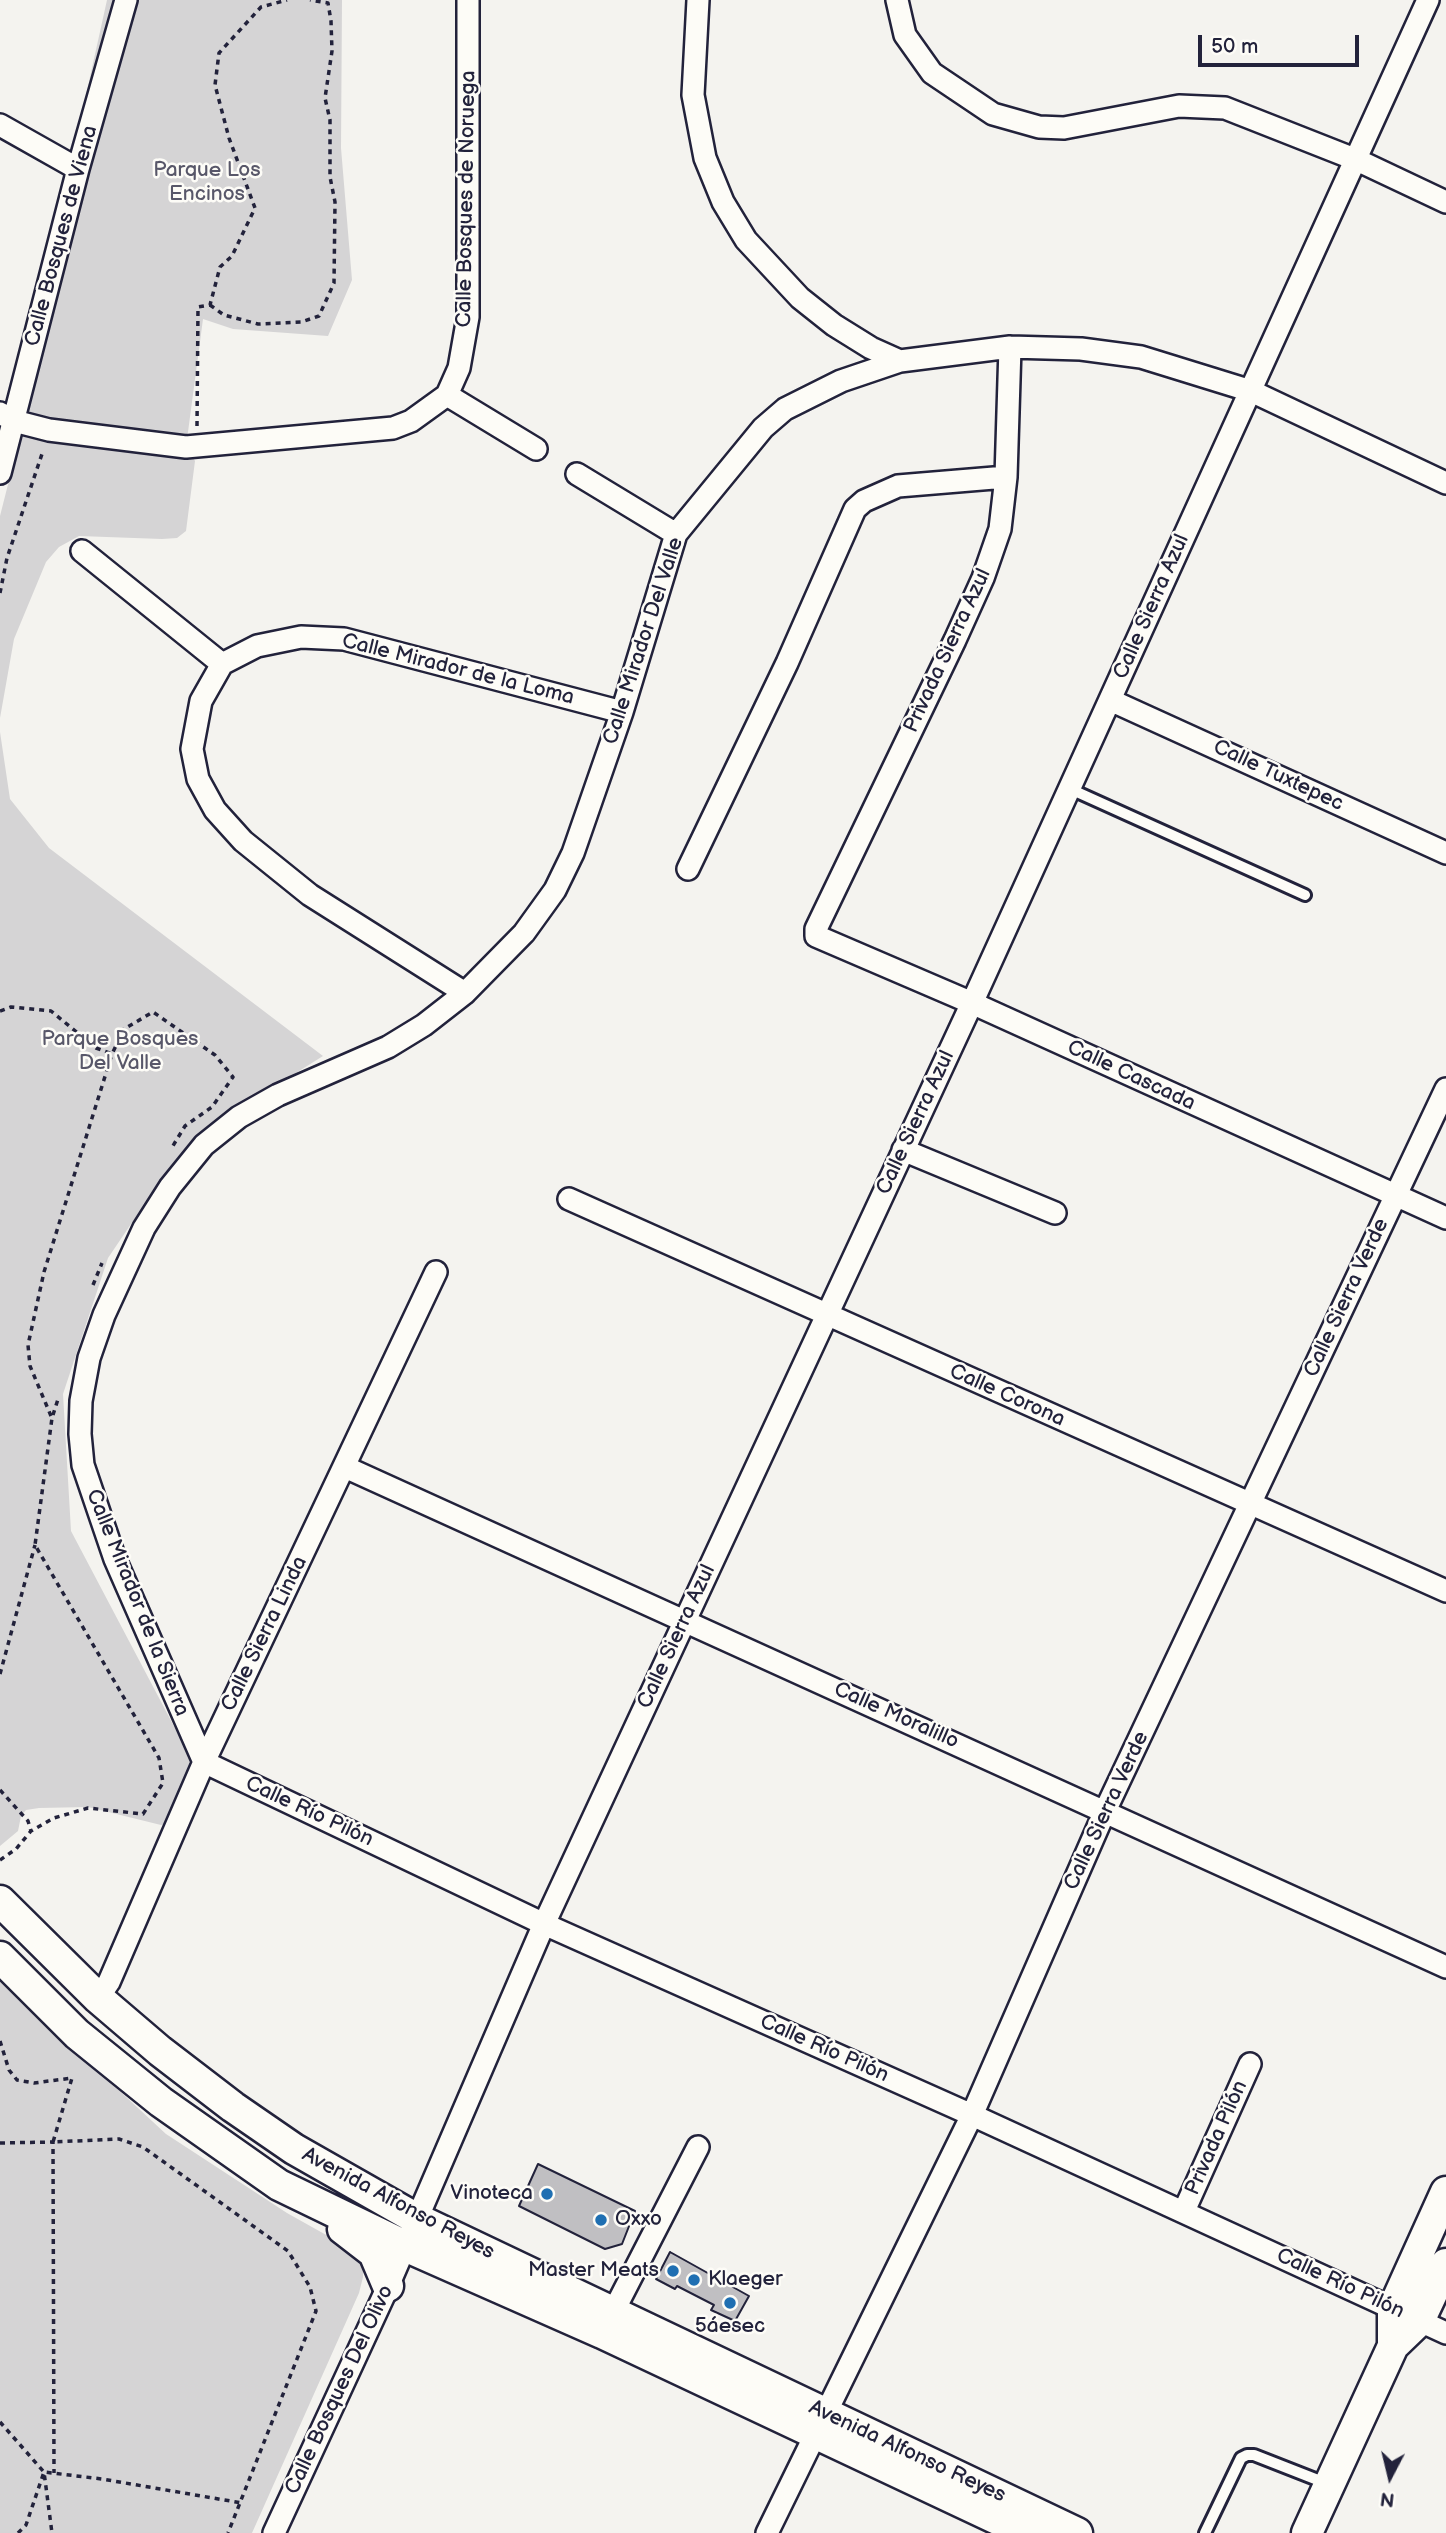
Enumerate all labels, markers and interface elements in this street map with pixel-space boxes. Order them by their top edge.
scale bar [1201,21,1362,65]
text: 50 m [1211,34,1258,59]
street label: Calle Bosques de Noruega [452,70,482,328]
street label: Calle Bosques de Viena [20,123,104,349]
park label: Parque Los Encinos [153,158,261,208]
street label: Calle Sierra Azul [1109,531,1195,683]
street label: Calle Mirador Del Valle [599,534,689,748]
street label: Privada Sierra Azul [899,565,997,737]
street label: Calle Mirador de la Loma [339,629,577,711]
street label: Calle Tuxtepec [1209,735,1347,817]
park label: Parque Bosques Del Valle [41,1027,199,1077]
street label: Calle Cascada [1063,1035,1199,1117]
street label: Calle Sierra Azul [872,1047,960,1199]
street label: Calle Sierra Verde [1299,1215,1395,1381]
street label: Calle Corona [945,1359,1069,1433]
street label: Calle Mirador de la Sierra [80,1486,194,1720]
street label: Calle Sierra Linda [217,1552,313,1716]
street label: Calle Sierra Azul [633,1561,721,1713]
street label: Calle Moralillo [830,1677,962,1755]
street label: Calle Sierra Verde [1059,1728,1155,1894]
street label: Calle Río Pilón [241,1771,377,1853]
street label: Calle Río Pilón [756,2009,892,2089]
street label: Privada Pilón [1181,2077,1253,2199]
street label: Avenida Alfonso Reyes [298,2143,498,2265]
place label: Vinoteca [450,2181,533,2207]
marker: Vinoteca [539,2186,555,2202]
place label: Oxxo [615,2207,662,2233]
marker: Oxxo [593,2212,609,2228]
street label: Calle Río Pilón [1272,2243,1408,2325]
place label: Master Meats [528,2258,659,2284]
marker: Master Meats [665,2263,681,2279]
place label: Klaeger [708,2267,783,2293]
marker: Klaeger [686,2272,702,2288]
street label: Calle Bosques Del Olivo [280,2281,400,2499]
marker: 5áesec [722,2295,738,2311]
place label: 5áesec [695,2314,765,2340]
street label: Avenida Alfonso Reyes [805,2395,1009,2509]
north arrow [1355,2442,1425,2512]
text: N [1379,2486,1396,2511]

